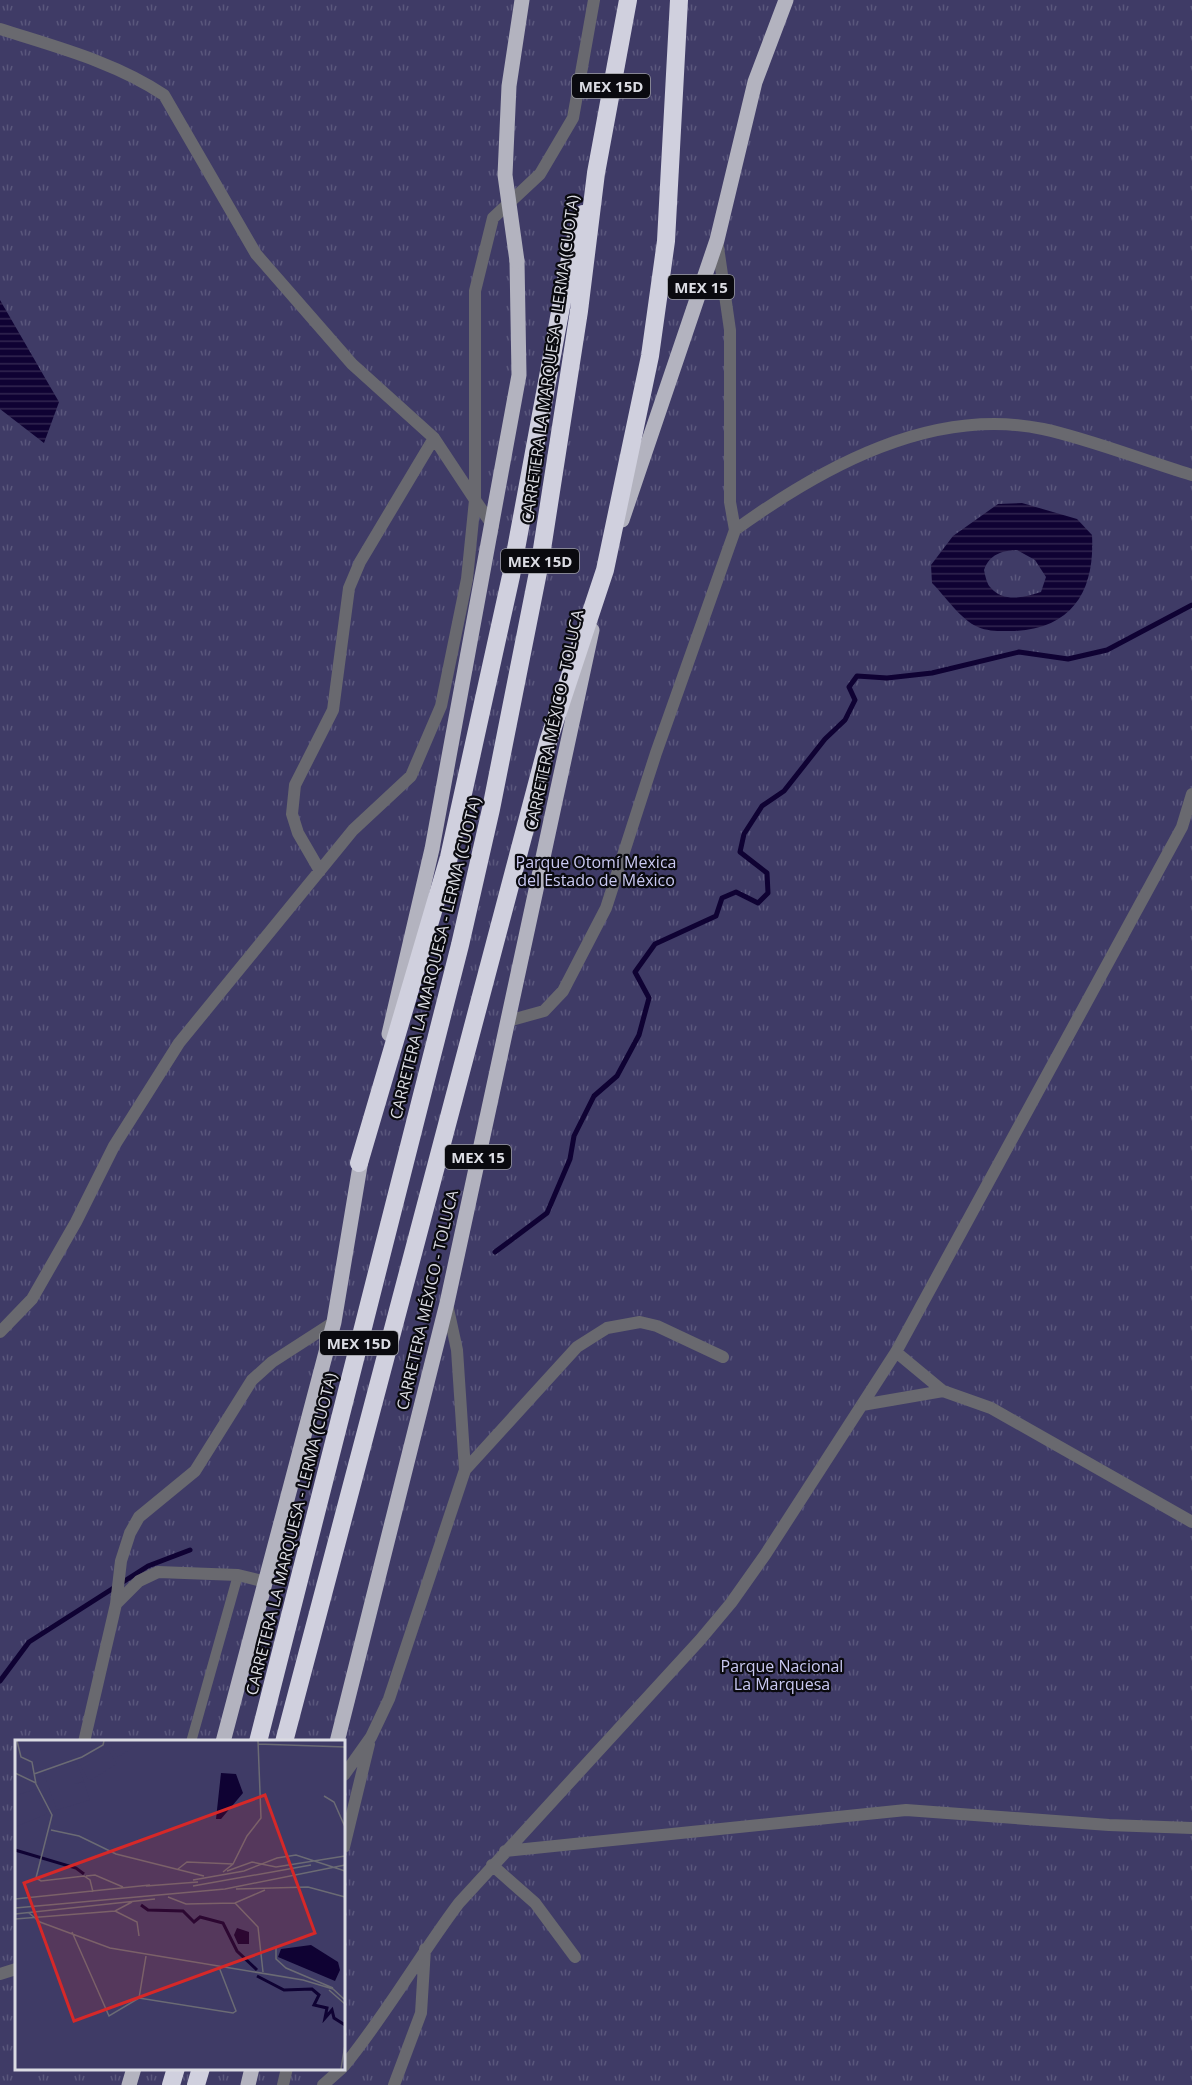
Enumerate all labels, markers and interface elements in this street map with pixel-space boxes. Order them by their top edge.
road number: MEX 15D [572,74,650,98]
street label: CARRETERA LA MARQUESA - LERMA (CUOTA) [516,193,584,525]
road number: MEX 15 [668,275,734,299]
road number: MEX 15D [501,549,579,573]
street label: CARRETERA MÉXICO - TOLUCA [520,607,588,832]
street label: CARRETERA LA MARQUESA - LERMA (CUOTA) [384,794,486,1121]
park label: Parque Otomí Mexica del Estado de México [516,851,676,891]
road number: MEX 15 [445,1145,511,1169]
street label: CARRETERA MÉXICO - TOLUCA [391,1187,463,1412]
road number: MEX 15D [320,1331,398,1355]
street label: CARRETERA LA MARQUESA - LERMA (CUOTA) [240,1370,342,1697]
park label: Parque Nacional La Marquesa [721,1655,843,1695]
inset map [15,1740,345,2070]

